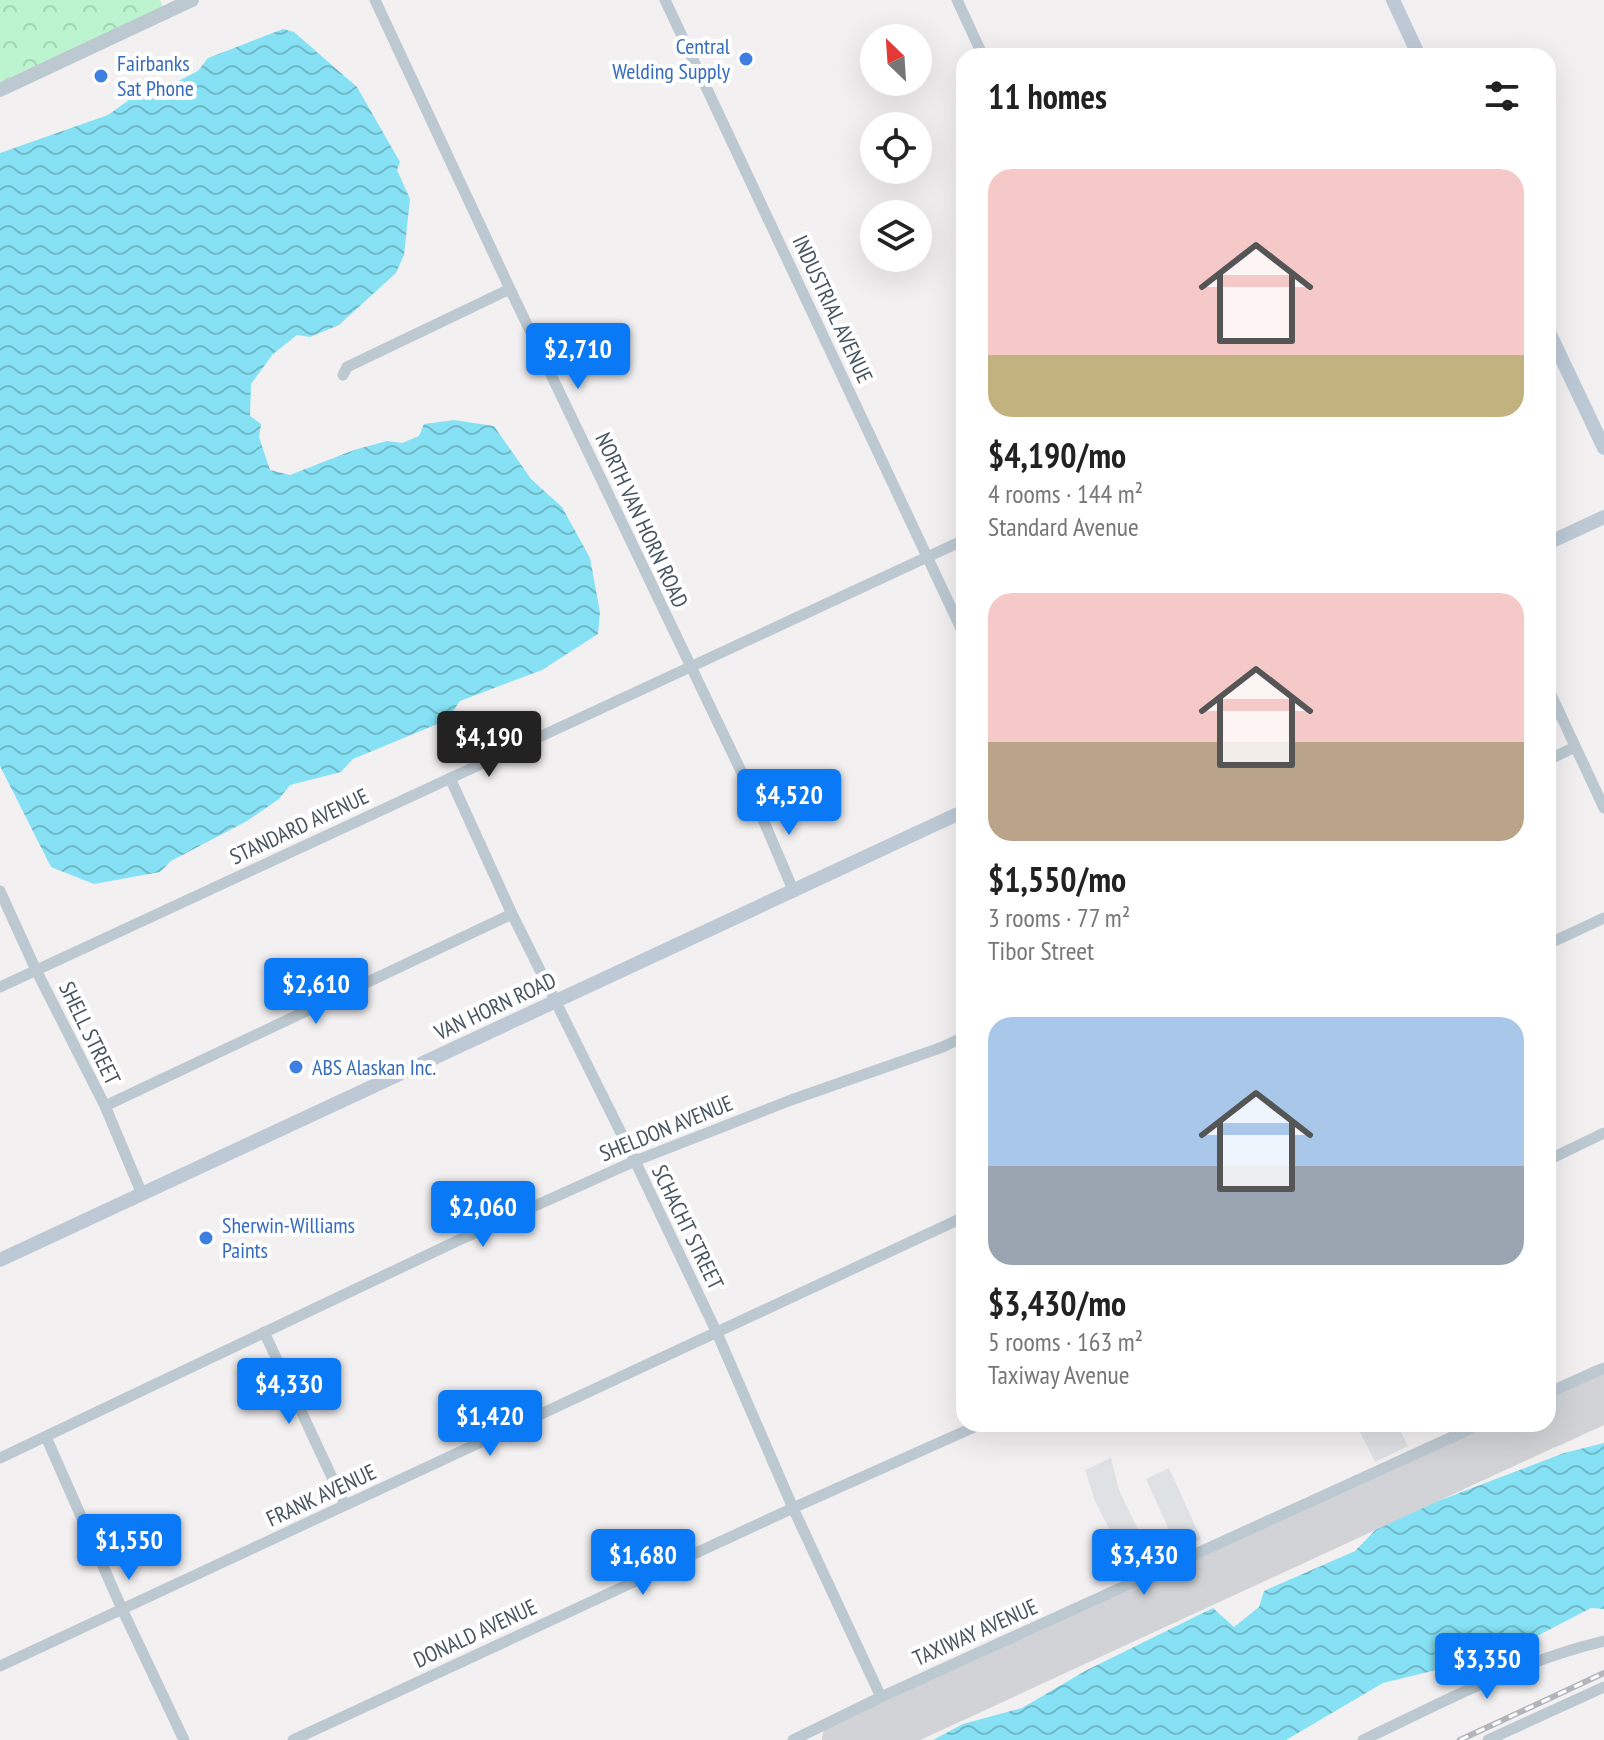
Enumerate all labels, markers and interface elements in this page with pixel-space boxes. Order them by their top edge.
north arrow [860,24,932,96]
map controls [860,24,932,272]
place label: Central Welding Supply [612,32,731,85]
place label: Fairbanks Sat Phone [117,49,194,102]
marker: Central Welding Supply [737,50,755,68]
marker: Fairbanks Sat Phone [92,67,110,85]
text: 11 homes [988,74,1107,118]
icon: filters [1480,74,1524,118]
button: locate [860,112,932,184]
button: layers [860,200,932,272]
icon: home [1184,221,1328,365]
street label: INDUSTRIAL AVENUE [787,231,879,387]
pin: $2,710 [513,323,643,391]
text: $2,710 [544,332,612,365]
street label: NORTH VAN HORN ROAD [589,428,695,612]
text: $4,190/mo [988,433,1126,477]
text: 4 rooms · 144 m² [988,477,1143,510]
text: Standard Avenue [988,510,1139,543]
icon: home [1184,645,1328,789]
pin: $4,190 [424,711,554,779]
text: $4,190 [455,720,523,753]
pin: $4,520 [724,769,854,837]
text: $4,520 [755,778,823,811]
street label: STANDARD AVENUE [225,782,373,870]
text: $1,550/mo [988,857,1126,901]
text: 3 rooms · 77 m² [988,901,1130,934]
text: Tibor Street [988,934,1094,967]
pin: $2,610 [251,958,381,1026]
street label: VAN HORN ROAD [429,966,560,1047]
text: $2,610 [282,967,350,1000]
street label: SHELL STREET [53,977,127,1089]
place label: ABS Alaskan Inc. [312,1053,436,1081]
marker: ABS Alaskan Inc. [287,1058,305,1076]
icon: home [1184,1069,1328,1213]
street label: SHELDON AVENUE [595,1089,737,1167]
street label: SCHACHT STREET [646,1160,730,1294]
pin: $2,060 [418,1181,548,1249]
text: $2,060 [449,1190,517,1223]
place label: Sherwin-Williams Paints [222,1211,355,1264]
marker: Sherwin-Williams Paints [197,1229,215,1247]
text: $3,430/mo [988,1281,1126,1325]
text: 5 rooms · 163 m² [988,1325,1143,1358]
pin: $4,330 [224,1358,354,1426]
text: Taxiway Avenue [988,1358,1130,1391]
text: $4,330 [255,1367,323,1400]
pin: $1,420 [425,1390,555,1458]
text: $1,420 [456,1399,524,1432]
street label: FRANK AVENUE [262,1457,380,1533]
pin: $1,550 [64,1514,194,1582]
text: $1,550 [95,1523,163,1556]
pin: $1,680 [578,1529,708,1597]
pin: $3,430 [1079,1529,1209,1597]
text: $1,680 [609,1538,677,1571]
text: $3,430 [1110,1538,1178,1571]
street label: DONALD AVENUE [409,1592,541,1674]
street label: TAXIWAY AVENUE [908,1592,1042,1672]
pin: $3,350 [1422,1633,1552,1701]
text: $3,350 [1453,1642,1521,1675]

